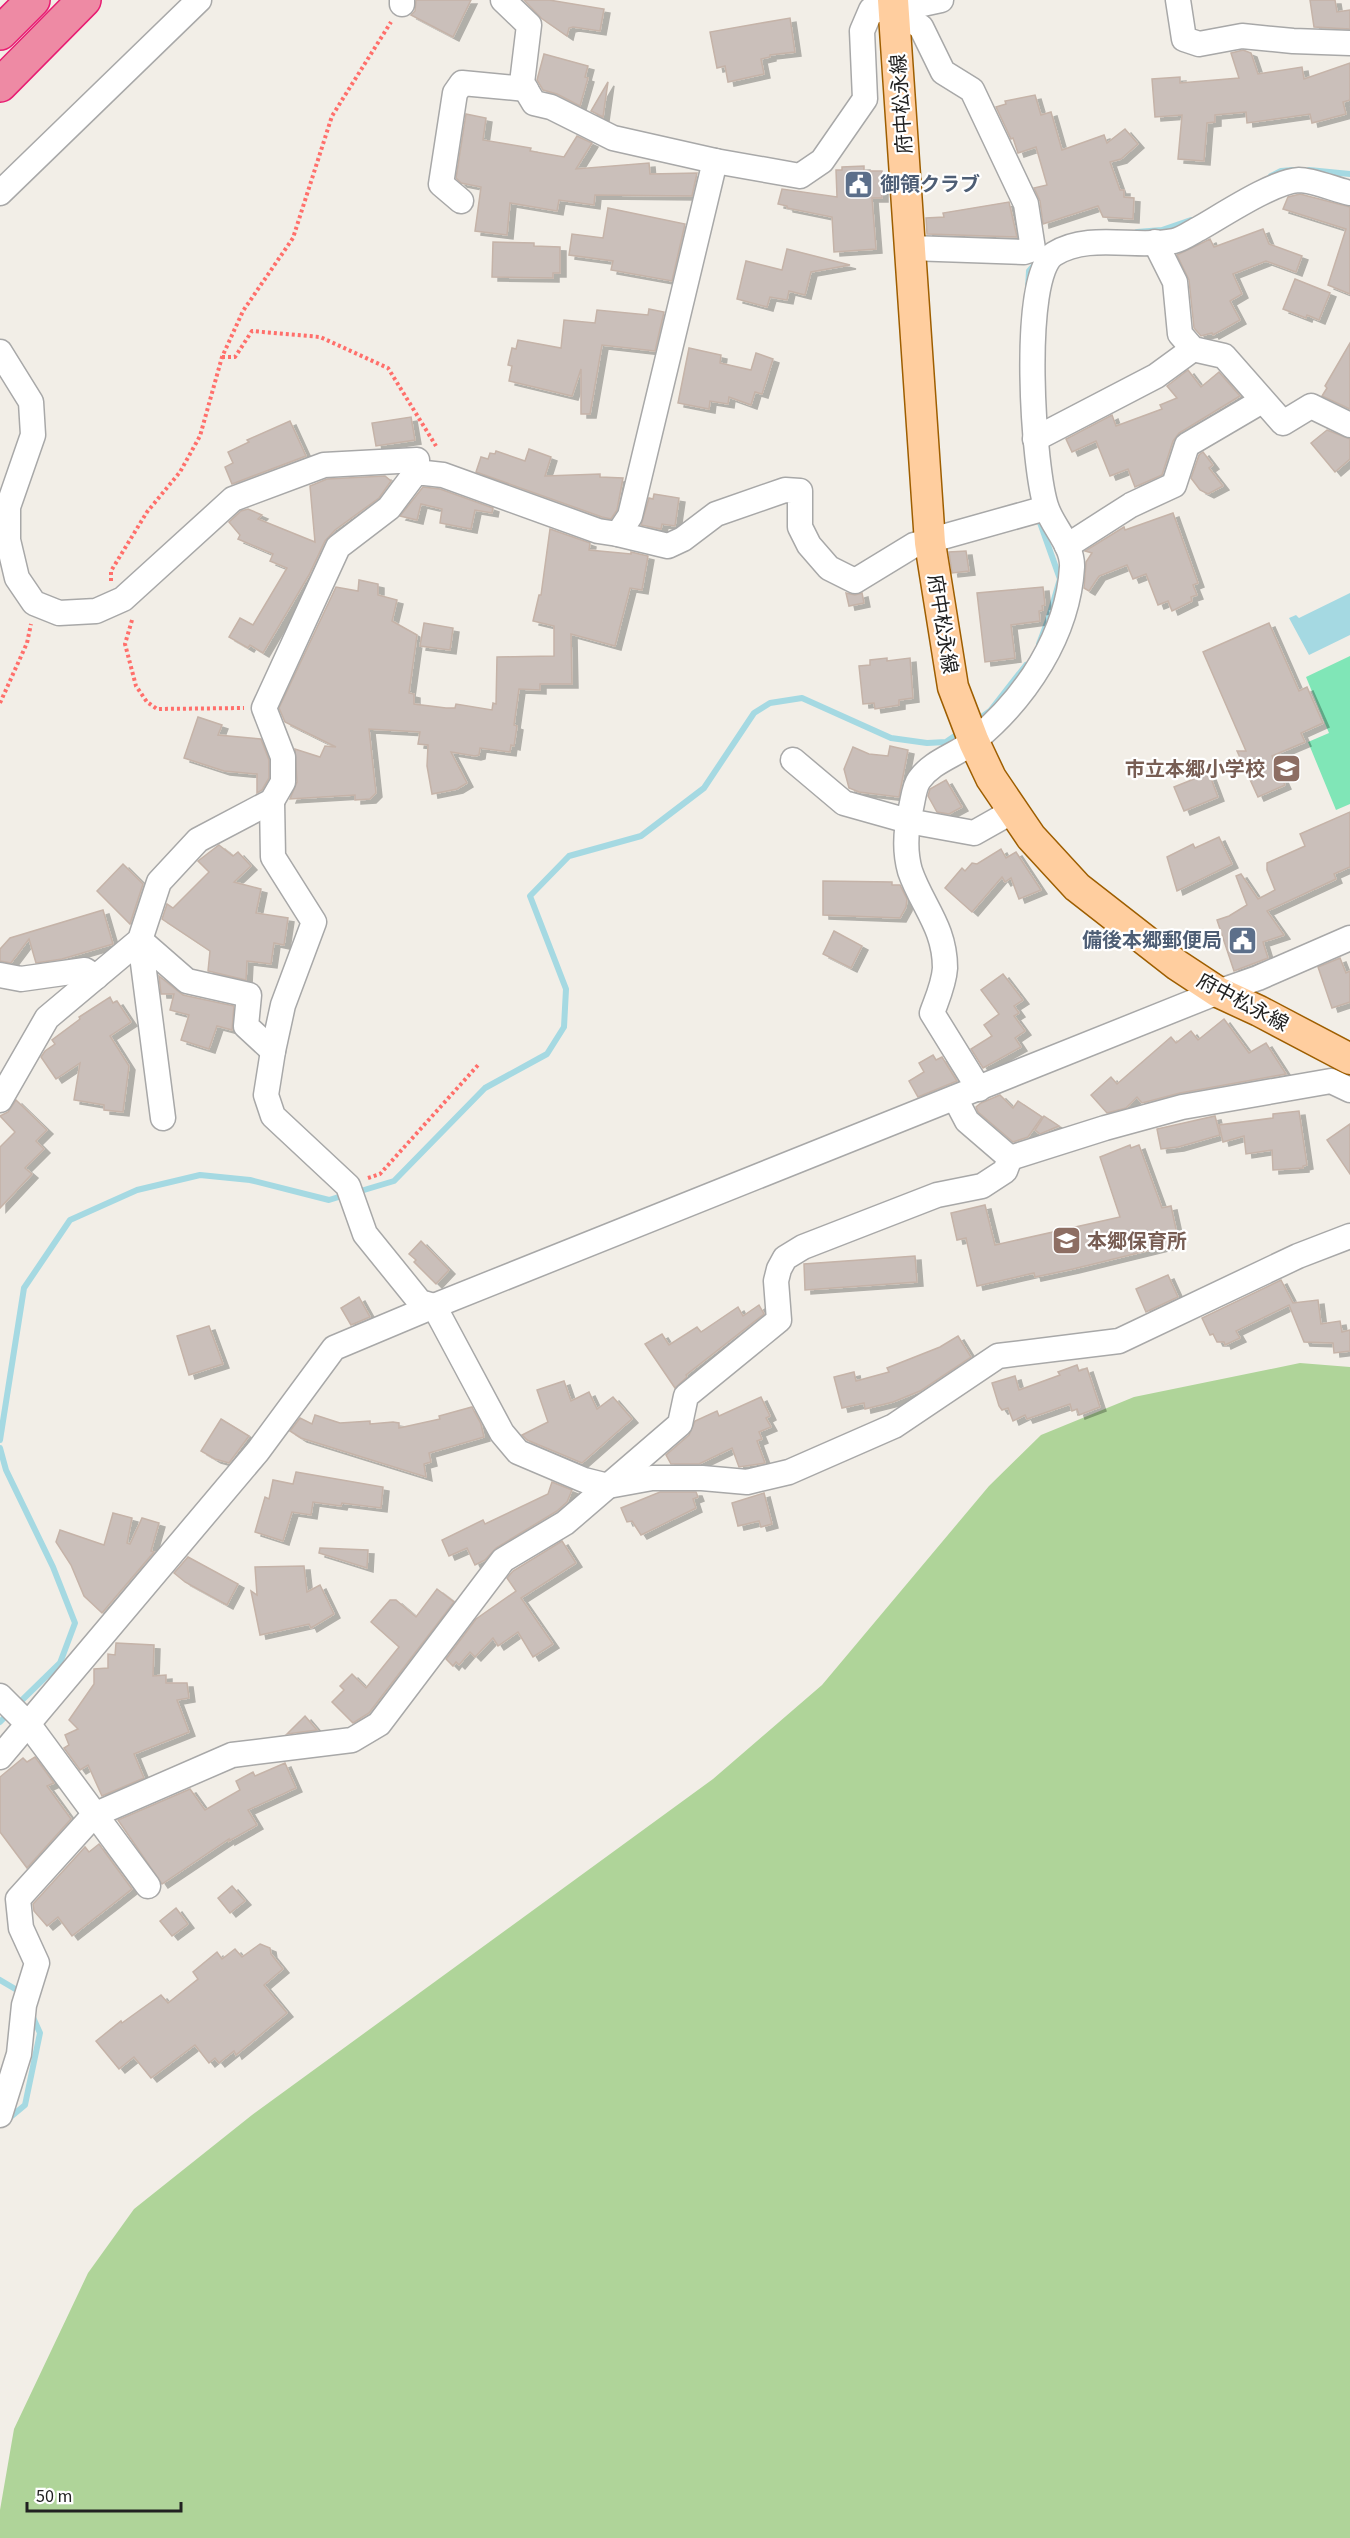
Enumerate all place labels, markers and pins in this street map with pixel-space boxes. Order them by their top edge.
public building icon: 御領クラブ [843,168,875,200]
place label: 御領クラブ [880,171,980,199]
school or university icon: 市立本郷小学校 [1270,753,1302,785]
place label: 市立本郷小学校 [1125,756,1265,784]
public building icon: 備後本郷郵便局 [1227,924,1259,956]
place label: 備後本郷郵便局 [1082,927,1222,955]
school or university icon: 本郷保育所 [1050,1225,1082,1257]
place label: 本郷保育所 [1087,1228,1187,1256]

